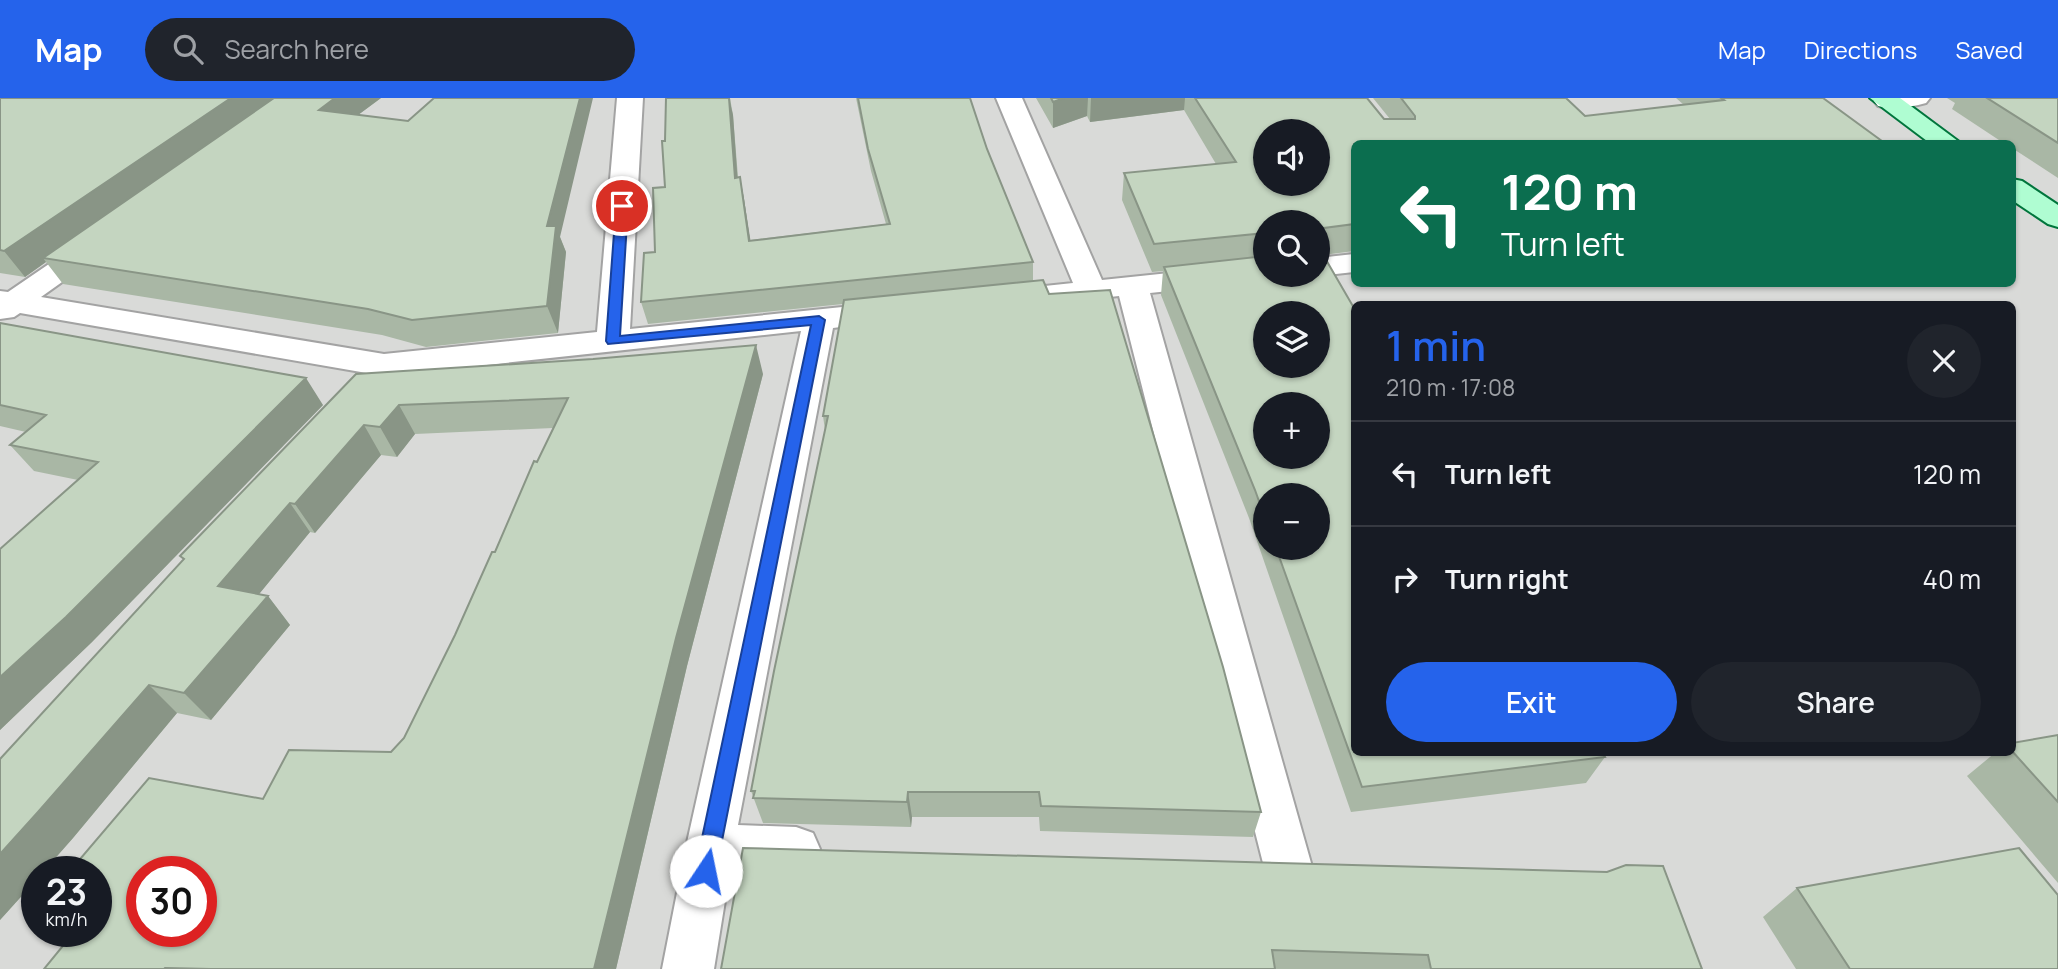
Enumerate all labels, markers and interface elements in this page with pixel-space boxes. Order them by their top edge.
search box [145,18,635,81]
text: Map [35,27,103,72]
icon: search [169,30,207,68]
text: Search here [225,31,369,67]
text: Map [1718,33,1766,66]
text: Directions [1804,33,1917,66]
text: Saved [1955,33,2023,66]
map controls [1253,119,1330,560]
button: sound [1253,119,1330,196]
text: 120 m [1501,158,1638,225]
icon: left [1386,168,1477,259]
pin [592,176,652,236]
icon: arrive [603,187,641,225]
button: search [1253,210,1330,287]
text: Turn left [1501,222,1625,266]
button: layers [1253,301,1330,378]
text: 1 min [1386,316,1486,374]
button: close [1907,324,1981,398]
text: 210 m · 17:08 [1386,371,1515,403]
button: + [1253,392,1330,469]
icon: left [1386,455,1424,493]
text: Turn left [1445,456,1552,492]
text: 120 m [1913,456,1981,492]
button: − [1253,483,1330,560]
icon: right [1386,560,1424,598]
text: Turn right [1445,561,1569,597]
text: 40 m [1923,561,1981,597]
button: Exit [1386,662,1677,742]
button: Share [1691,662,1981,742]
position arrow [669,834,743,908]
speed limit sign: 30 [126,856,217,947]
text: 23 [46,868,87,916]
text: km/h [46,907,87,931]

